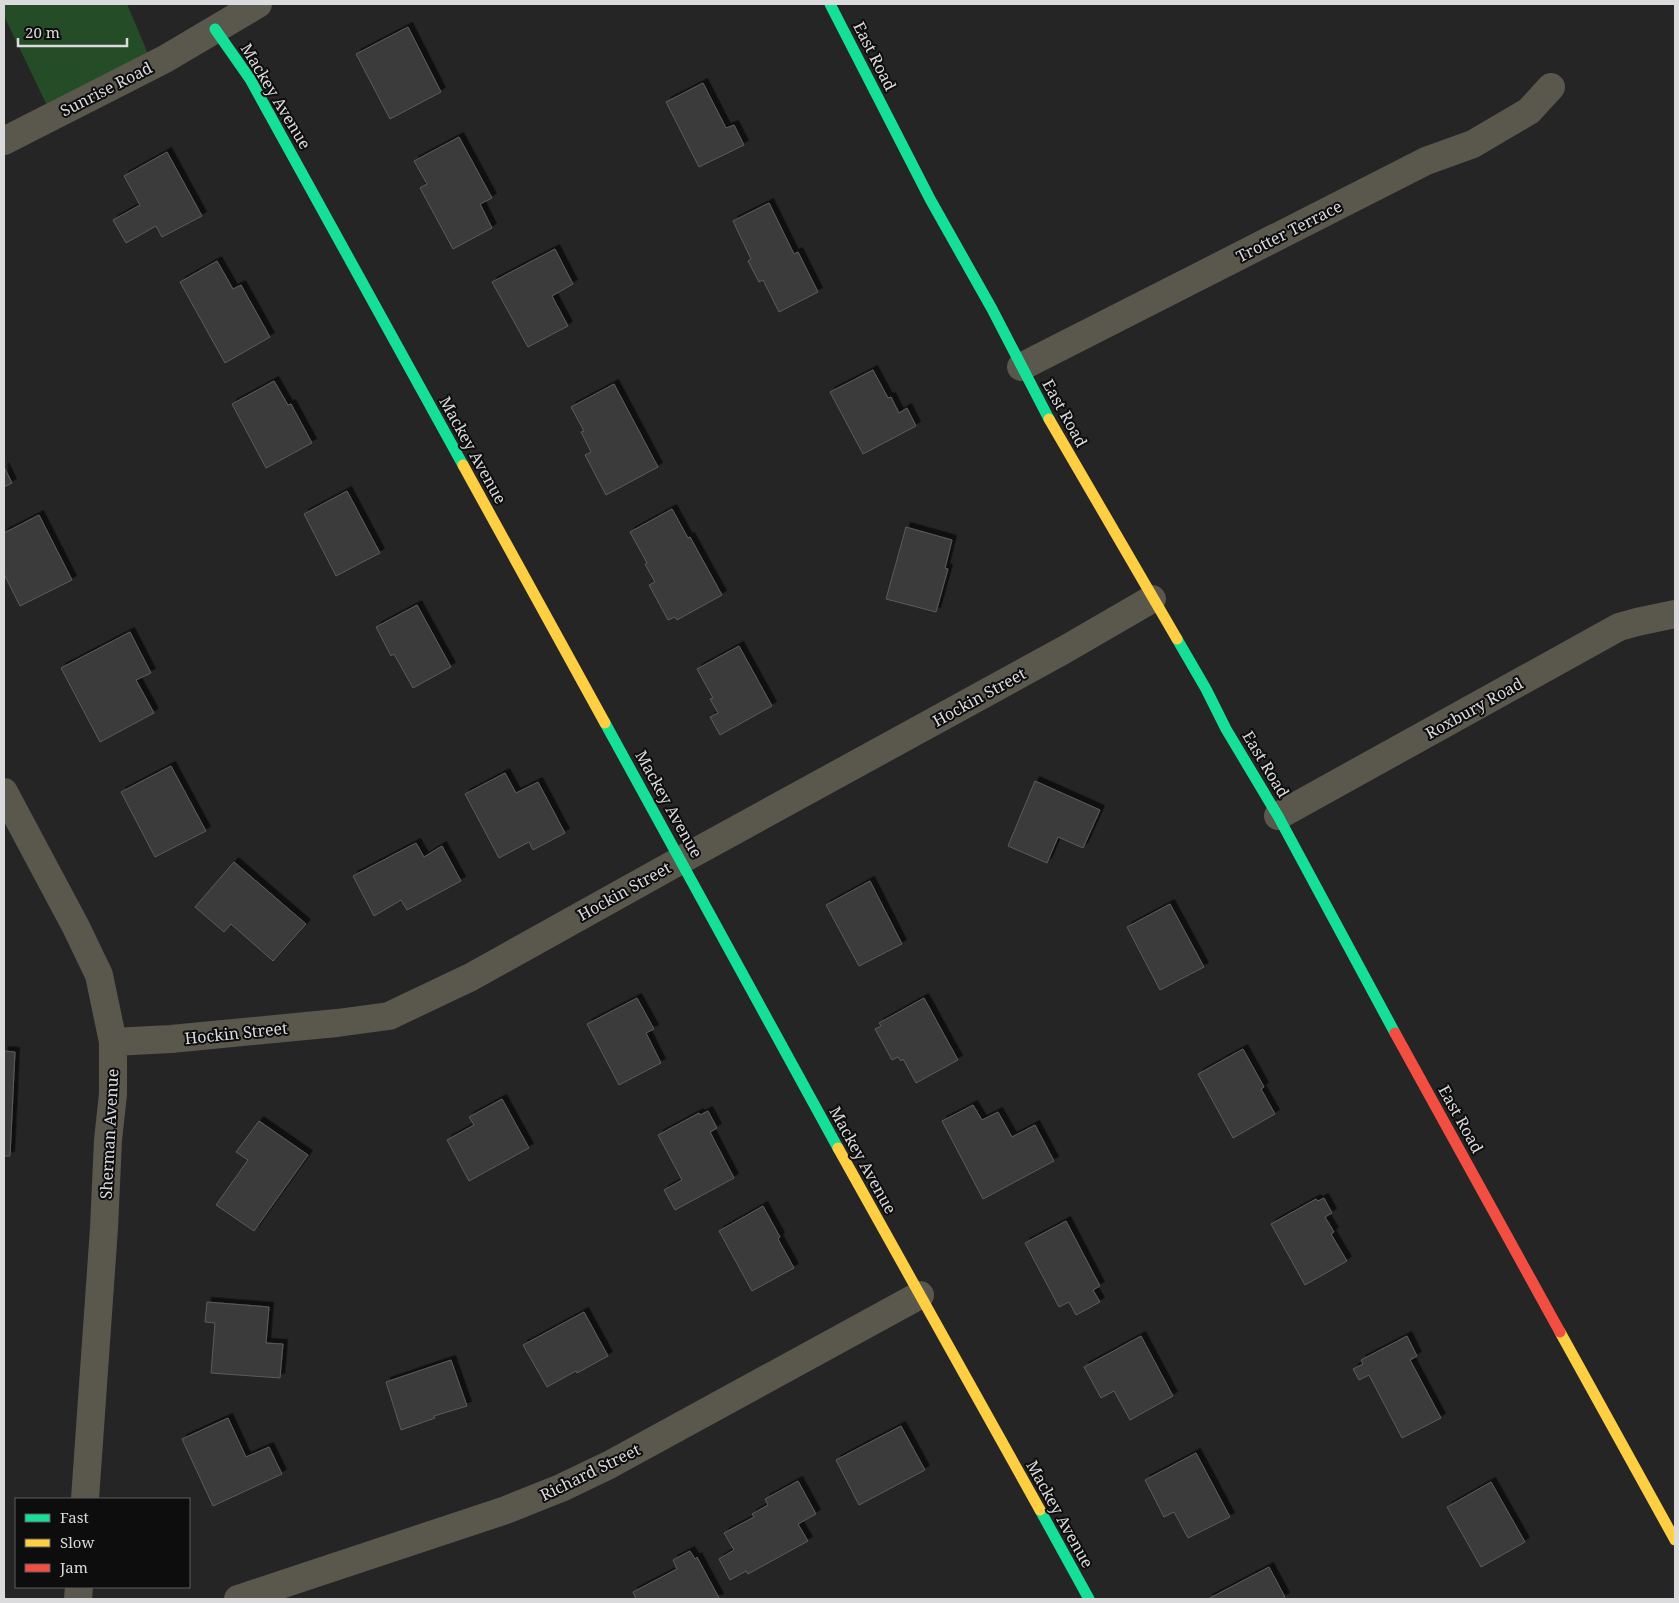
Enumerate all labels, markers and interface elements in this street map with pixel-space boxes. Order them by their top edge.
scale bar [18,15,126,47]
street label: East Road [848,18,902,94]
text: 20 m [25,22,60,42]
street label: Mackey Avenue [236,39,316,153]
street label: Sunrise Road [56,56,156,122]
street label: Trotter Terrace [1232,195,1346,267]
street label: East Road [1037,375,1093,451]
street label: Mackey Avenue [434,392,512,508]
street label: Hockin Street [928,662,1030,732]
street label: Roxbury Road [1421,672,1527,744]
street label: East Road [1237,726,1295,802]
street label: Mackey Avenue [630,746,708,862]
street label: Hockin Street [573,856,675,926]
street label: Hockin Street [183,1017,289,1049]
street label: Sherman Avenue [95,1068,123,1200]
street label: East Road [1433,1081,1489,1157]
street label: Mackey Avenue [824,1102,902,1218]
street label: Richard Street [536,1438,644,1506]
street label: Mackey Avenue [1021,1456,1099,1572]
legend [15,1498,190,1588]
text: Fast [60,1507,89,1527]
text: Slow [60,1532,94,1552]
text: Jam [59,1557,88,1577]

